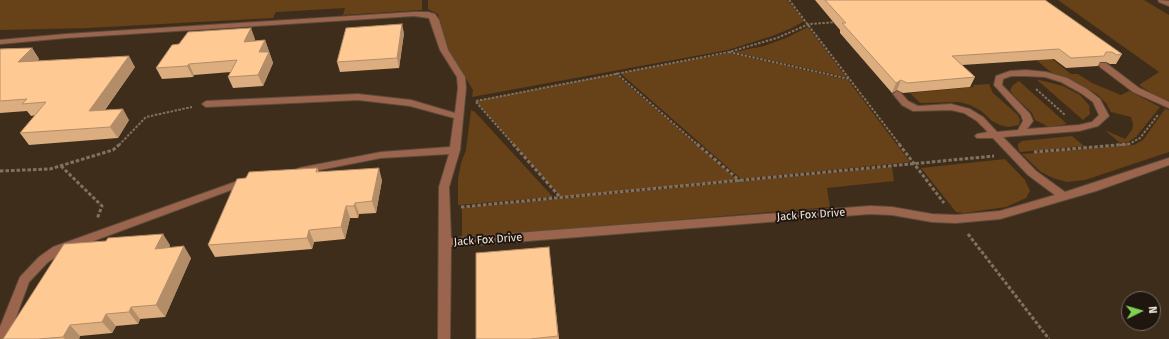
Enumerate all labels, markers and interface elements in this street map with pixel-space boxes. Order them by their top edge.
street label: Jack Fox Drive [776,206,846,224]
street label: Jack Fox Drive [453,231,523,249]
north arrow [1121,291,1161,331]
text: N [1146,306,1159,314]

